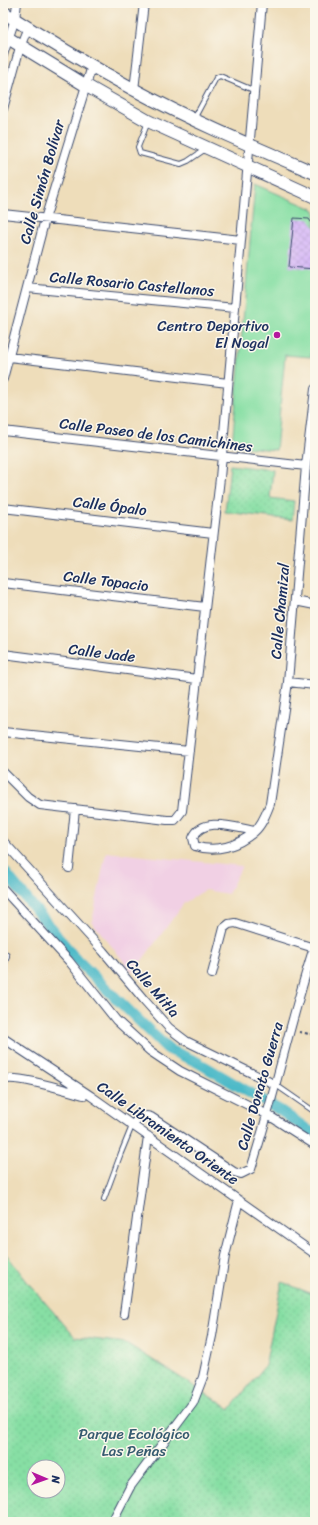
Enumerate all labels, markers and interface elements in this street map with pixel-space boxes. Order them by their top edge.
street label: Calle Simón Bolívar [12,116,72,247]
street label: Calle Rosario Castellanos [49,264,215,304]
place label: Centro Deportivo El Nogal [157,313,270,356]
marker: Centro Deportivo El Nogal [272,330,282,340]
street label: Calle Paseo de los Camichines [58,410,254,460]
street label: Calle Ópalo [72,489,149,523]
street label: Calle Chamizal [263,561,297,660]
street label: Calle Topacio [62,563,151,599]
street label: Calle Jade [67,636,137,670]
street label: Calle Mitla [120,952,187,1024]
street label: Calle Donato Guerra [229,1018,291,1153]
street label: Calle Libramiento Oriente [91,1074,245,1192]
park label: Parque Ecológico Las Peñas [78,1421,190,1464]
north arrow [26,1459,66,1499]
text: N [46,1474,65,1484]

